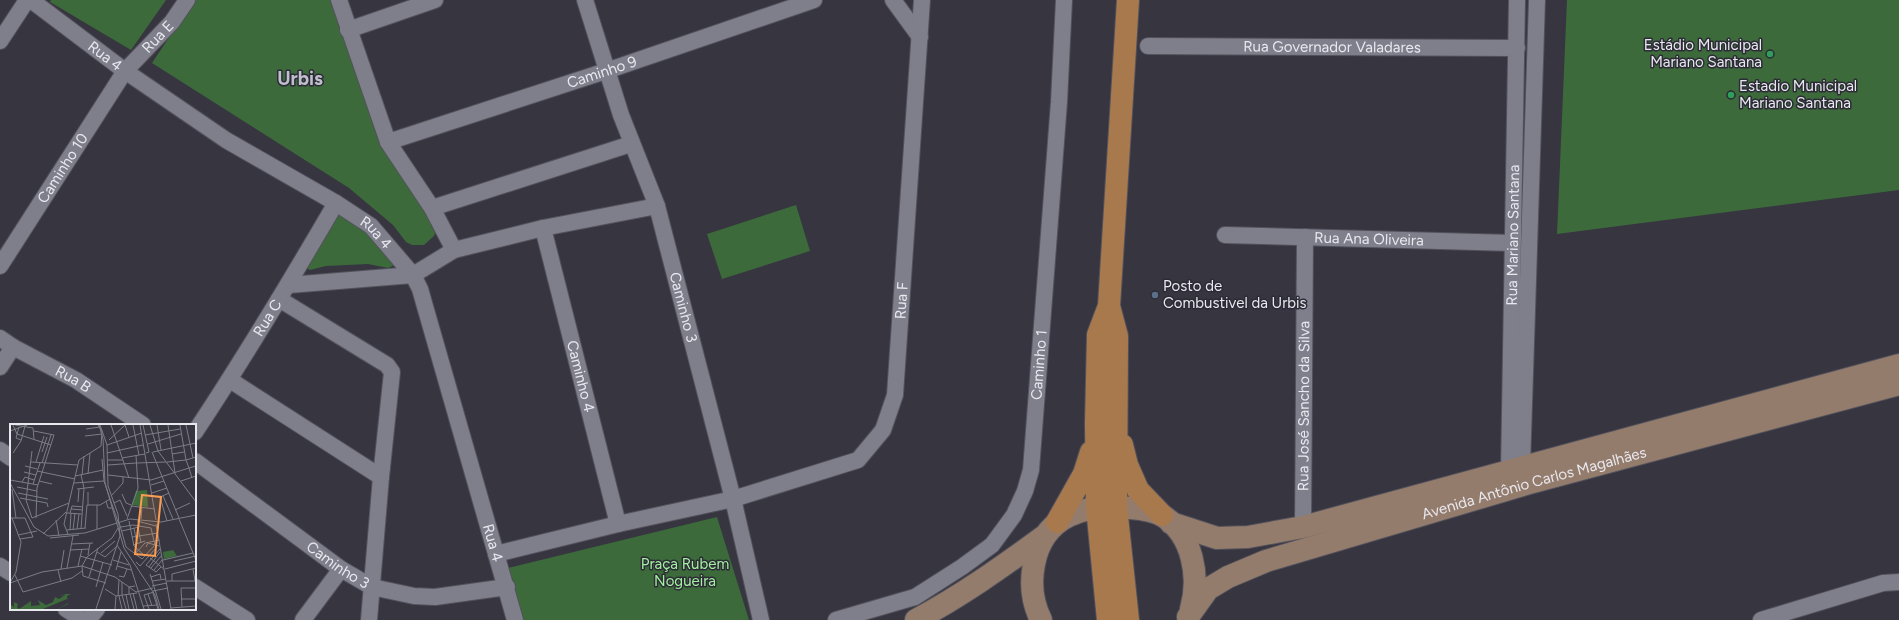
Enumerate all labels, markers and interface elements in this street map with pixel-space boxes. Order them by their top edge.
street label: Rua E [138,17,177,57]
place label: Estádio Municipal Mariano Santana [1644,36,1762,71]
street label: Rua 4 [84,37,126,75]
street label: Rua Governador Valadares [1243,38,1421,56]
marker: Estádio Municipal Mariano Santana [1765,49,1775,59]
street label: Caminho 9 [565,52,639,92]
district label: Urbis [277,67,323,90]
place label: Estadio Municipal Mariano Santana [1739,77,1857,112]
marker: Estadio Municipal Mariano Santana [1726,90,1736,100]
street label: Caminho 10 [34,130,92,207]
street label: Rua Mariano Santana [1503,164,1523,306]
street label: Rua 4 [357,212,396,253]
street label: Rua Ana Oliveira [1314,228,1424,250]
street label: Caminho 3 [666,270,701,344]
place label: Posto de Combustivel da Urbis [1163,277,1306,312]
street label: Rua F [891,281,912,320]
marker: Posto de Combustivel da Urbis [1150,290,1160,300]
street label: Rua C [249,296,286,340]
street label: Rua José Sancho da Silva [1294,321,1313,491]
street label: Caminho 1 [1027,329,1051,401]
street label: Caminho 4 [563,339,598,414]
street label: Rua B [52,362,94,397]
inset map [10,424,196,610]
street label: Avenida Antônio Carlos Magalhães [1419,443,1648,523]
street label: Rua 4 [479,522,507,564]
street label: Caminho 3 [303,538,373,593]
park label: Praça Rubem Nogueira [641,555,729,590]

